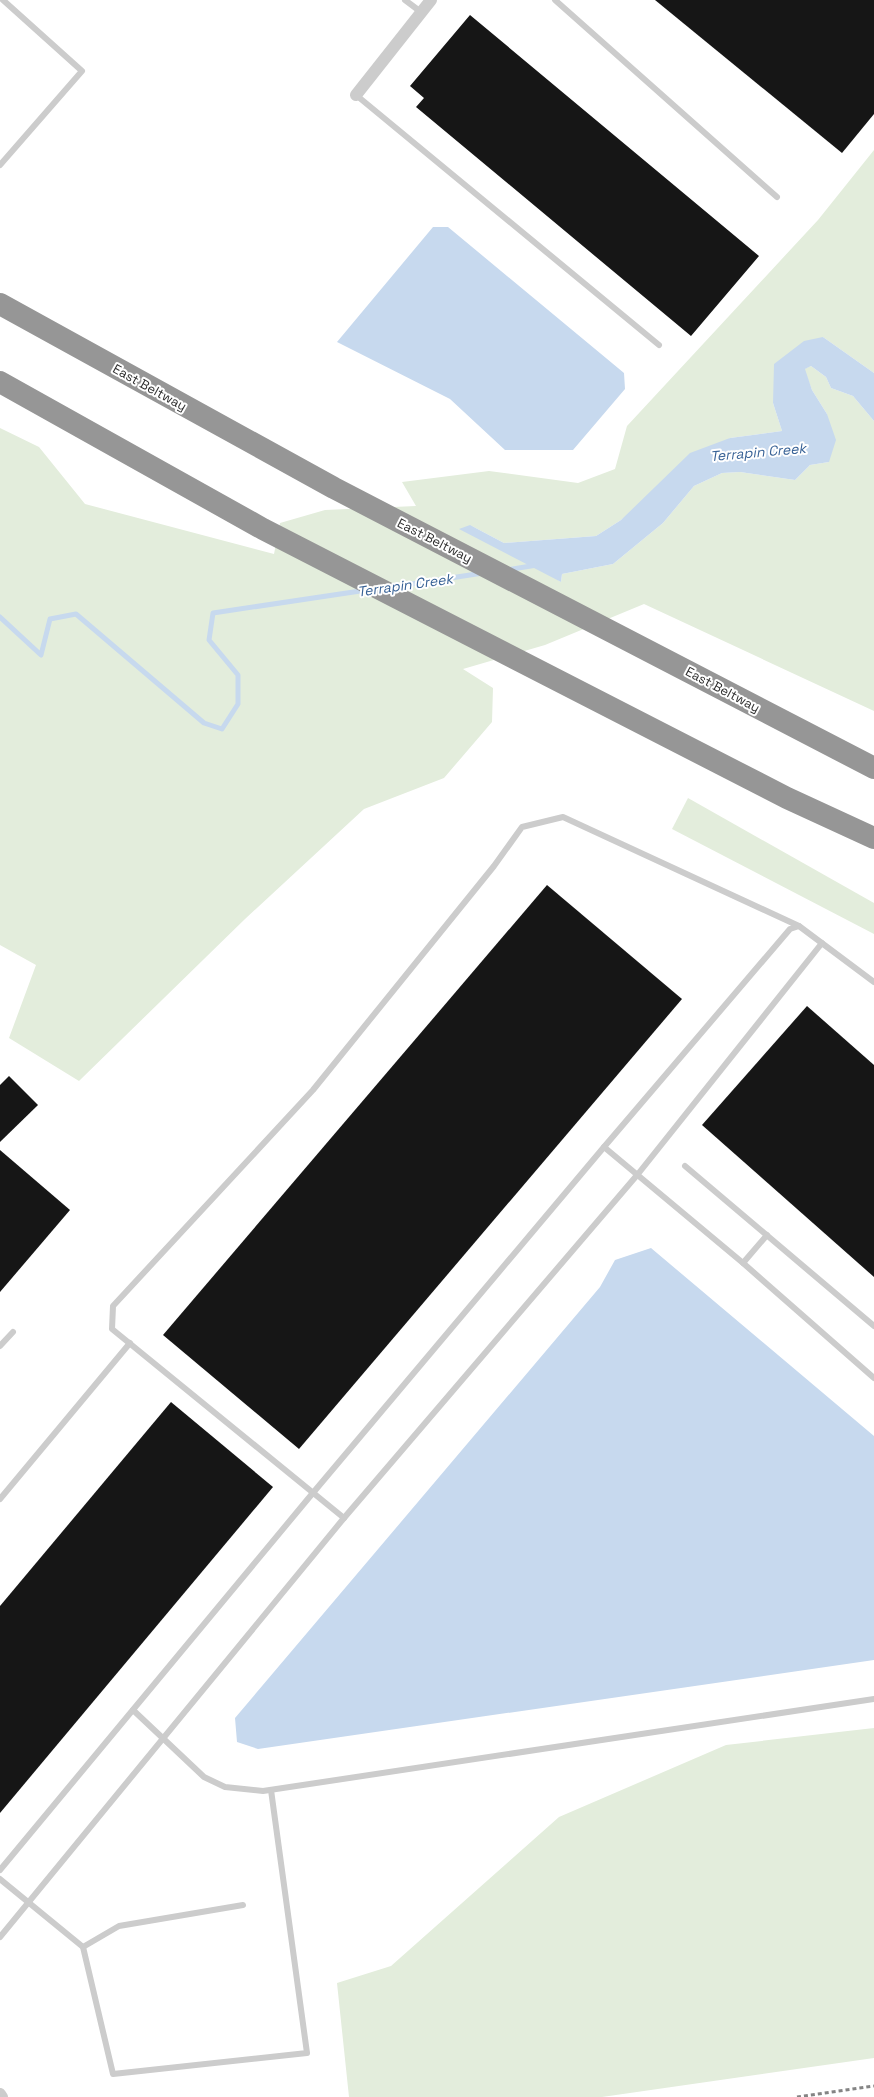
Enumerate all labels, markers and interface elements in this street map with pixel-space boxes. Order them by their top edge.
street label: East Beltway [110,360,190,415]
water label: Terrapin Creek [709,439,808,465]
street label: East Beltway [394,514,475,567]
water label: Terrapin Creek [356,569,455,601]
street label: East Beltway [683,663,763,716]

